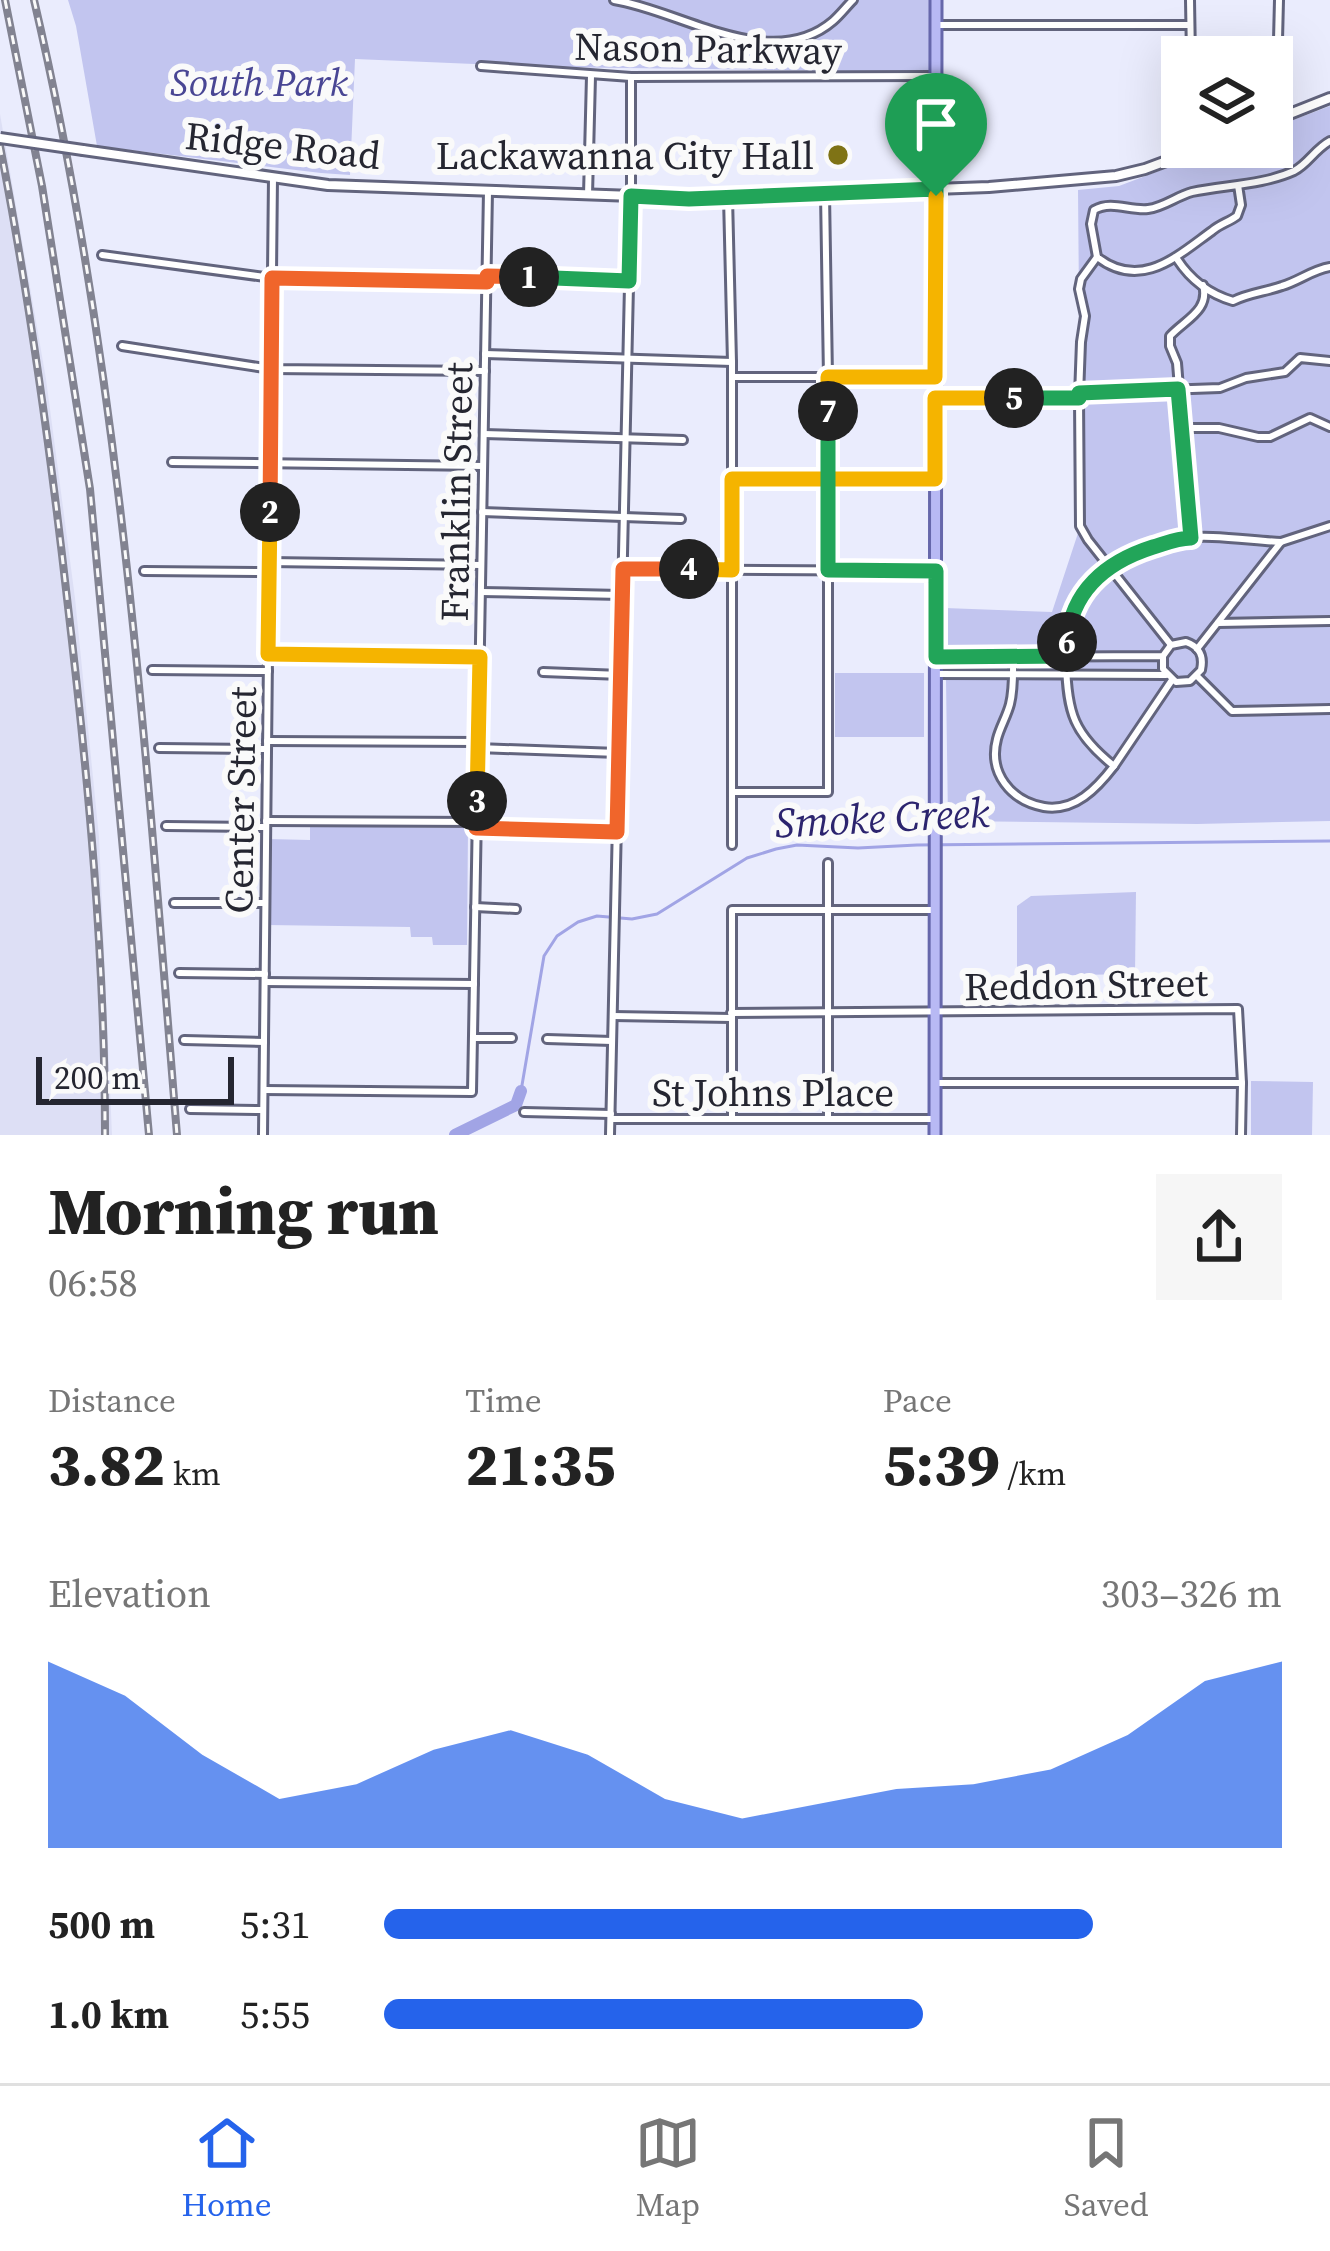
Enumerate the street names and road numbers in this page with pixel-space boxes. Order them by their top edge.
street label: Nason Parkway [574,20,842,77]
street label: Ridge Road [183,109,383,182]
street label: Franklin Street [428,362,485,622]
street label: Center Street [212,686,269,914]
street label: Reddon Street [964,956,1209,1013]
street label: St Johns Place [652,1066,894,1119]

